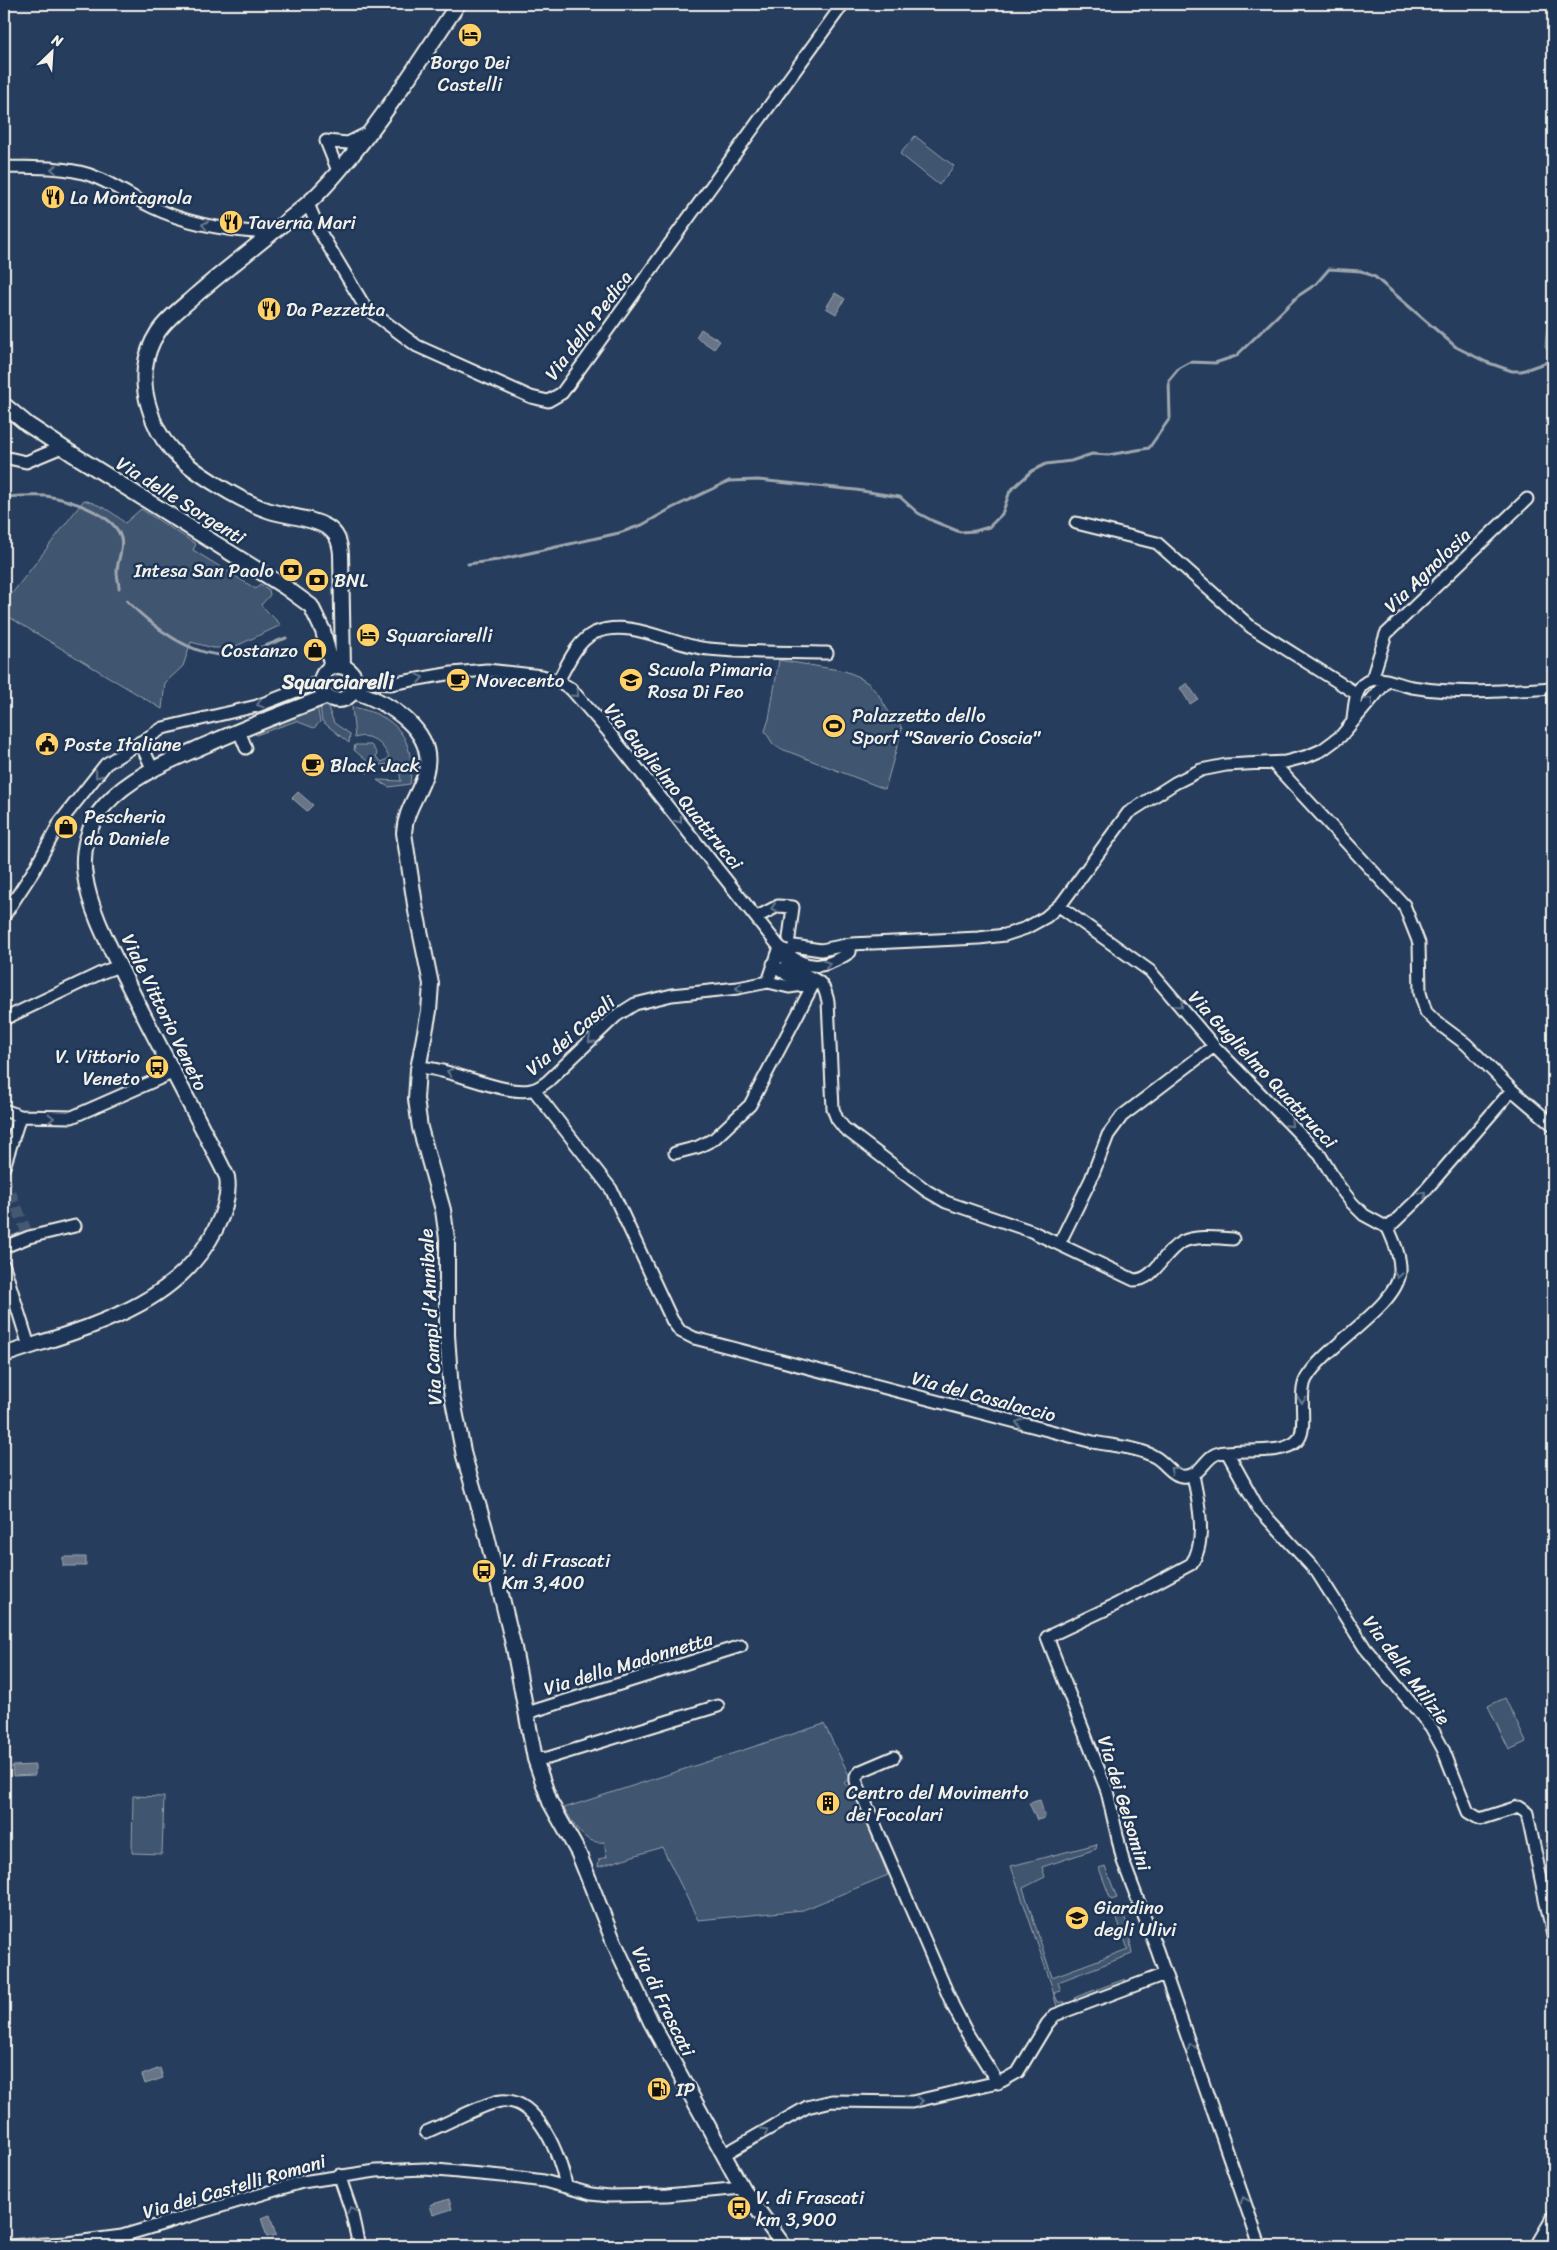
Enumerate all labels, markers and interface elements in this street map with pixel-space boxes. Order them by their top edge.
hotel icon: Borgo Dei Castelli [457,22,483,48]
text: N [47,27,67,54]
north arrow [28,28,78,78]
place label: Borgo Dei Castelli [430,46,510,101]
one-way arrow [50,163,58,174]
place label: La Montagnola [70,181,192,214]
restaurant icon: La Montagnola [40,184,66,210]
place label: Taverna Mari [248,206,356,239]
restaurant icon: Taverna Mari [218,209,244,235]
one-way arrow [200,220,209,231]
street label: Via della Pedica [536,263,641,388]
place label: Da Pezzetta [286,293,386,326]
restaurant icon: Da Pezzetta [256,296,282,322]
street label: Via delle Sorgenti [109,447,253,554]
street label: Via Agnolosia [1376,520,1479,621]
place label: Intesa San Paolo [133,554,274,587]
bank icon: Intesa San Paolo [278,557,304,583]
place label: BNL [334,564,368,597]
bank icon: BNL [304,567,330,593]
place label: Squarciarelli [386,619,493,652]
hotel icon: Squarciarelli [355,622,381,648]
place label: Costanzo [221,634,298,667]
shop icon: Costanzo [302,637,328,663]
place label: Scuola Pimaria Rosa Di Feo [648,653,773,708]
place label: Novecento [476,664,565,697]
district label: Squarciarelli [281,665,396,700]
cafe icon: Novecento [445,667,471,693]
school or university icon: Scuola Pimaria Rosa Di Feo [618,667,644,693]
one-way arrow [416,673,425,684]
one-way arrow [571,689,580,698]
street label: Via Guglielmo Quattrucci [596,695,752,878]
one-way arrow [1365,697,1374,706]
one-way arrow [256,699,264,709]
place label: Palazzetto dello Sport "Saverio Coscia" [852,699,1041,754]
sports icon: Palazzetto dello Sport "Saverio Coscia" [821,713,847,739]
place label: Poste Italiane [64,728,181,761]
public building icon: Poste Italiane [34,731,60,757]
place label: Black Jack [330,749,419,782]
cafe icon: Black Jack [300,752,326,778]
one-way arrow [95,769,104,778]
place label: Pescheria da Daniele [84,800,170,855]
shop icon: Pescheria da Daniele [53,814,79,840]
one-way arrow [674,814,682,823]
one-way arrow [770,903,779,913]
street label: Viale Vittorio Veneto [112,928,217,1097]
one-way arrow [823,959,831,969]
one-way arrow [734,982,742,993]
street label: Via Guglielmo Quattrucci [1180,982,1346,1157]
street label: Via dei Casali [518,986,623,1084]
one-way arrow [1174,999,1182,1008]
one-way arrow [588,1034,597,1043]
place label: V. Vittorio Veneto [55,1040,140,1095]
bus stop icon: V. Vittorio Veneto [144,1054,170,1080]
one-way arrow [446,1067,455,1078]
one-way arrow [48,1113,56,1123]
one-way arrow [1284,1118,1293,1127]
one-way arrow [1417,1190,1426,1199]
street label: Via Campi d'Annibale [409,1228,452,1406]
one-way arrow [1394,1271,1404,1279]
street label: Via del Casalaccio [908,1361,1060,1432]
one-way arrow [1296,1396,1307,1404]
one-way arrow [1015,1418,1024,1429]
one-way arrow [1169,1467,1178,1476]
place label: V. di Frascati Km 3,400 [502,1544,611,1599]
bus stop icon: V. di Frascati Km 3,400 [471,1558,497,1584]
street label: Via delle Milizie [1354,1608,1459,1733]
street label: Via della Madonnetta [539,1622,717,1705]
street label: Via dei Gelsomini [1088,1731,1161,1876]
place label: Centro del Movimento dei Focolari [846,1776,1029,1831]
building icon: Centro del Movimento dei Focolari [815,1790,841,1816]
place label: Giardino degli Ulivi [1094,1891,1177,1946]
school or university icon: Giardino degli Ulivi [1064,1905,1090,1931]
street label: Via di Frascati [623,1940,705,2063]
one-way arrow [1187,2043,1197,2051]
place label: IP [675,2073,696,2106]
fuel station icon: IP [646,2076,672,2102]
one-way arrow [916,2096,925,2106]
one-way arrow [760,2127,769,2137]
street label: Via dei Castelli Romani [139,2144,330,2228]
place label: V. di Frascati km 3,900 [756,2181,865,2236]
bus stop icon: V. di Frascati km 3,900 [726,2195,752,2221]
one-way arrow [1240,2196,1250,2205]
one-way arrow [346,2206,357,2215]

